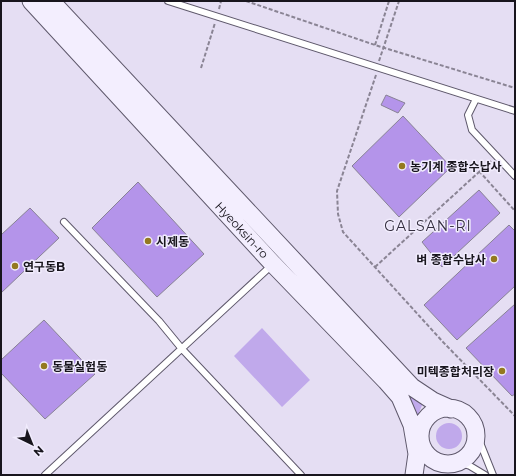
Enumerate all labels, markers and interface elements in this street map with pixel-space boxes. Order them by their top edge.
place label: 농기계 종합수납사 [410,159,502,174]
marker: 농기계 종합수납사 [397,161,407,171]
street label: Hyeoksin-ro [212,199,272,261]
district label: GALSAN-RI [384,217,472,235]
place label: 시제동 [156,234,189,249]
marker: 시제동 [143,236,153,246]
place label: 벼 종합수납사 [416,252,486,267]
marker: 벼 종합수납사 [489,254,499,264]
place label: 연구동B [23,259,65,274]
marker: 연구동B [10,261,20,271]
place label: 동물실험동 [52,359,107,374]
marker: 동물실험동 [39,361,49,371]
place label: 미텍종합처리장 [417,364,494,379]
marker: 미텍종합처리장 [497,366,507,376]
north arrow [12,424,52,464]
text: N [31,443,47,459]

